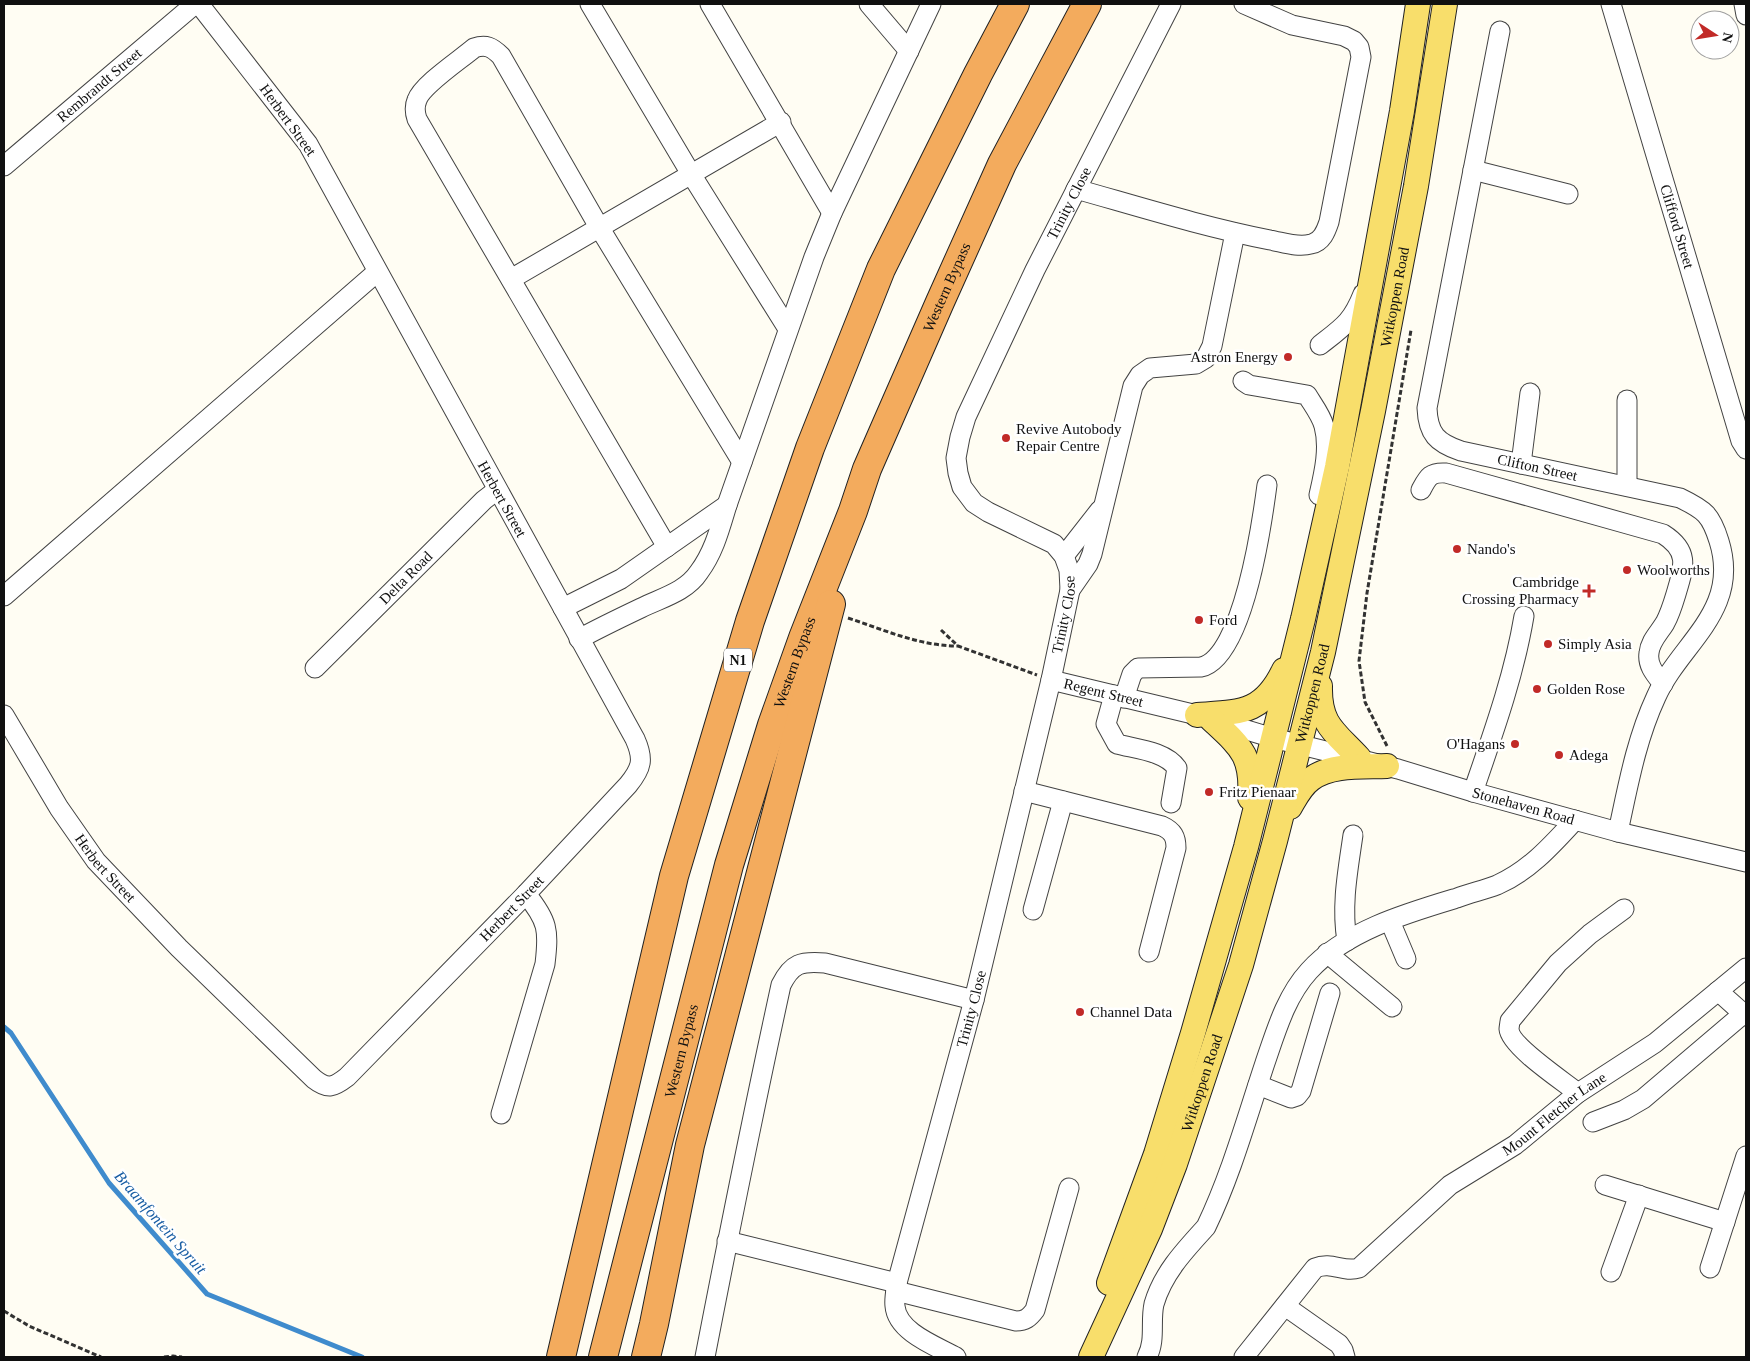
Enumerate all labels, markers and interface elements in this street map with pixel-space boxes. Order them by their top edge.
north arrow [1690,10,1740,60]
text: N [1719,31,1736,44]
street label: Rembrandt Street [54,44,145,125]
street label: Herbert Street [257,81,320,160]
street label: Trinity Close [1044,164,1094,242]
street label: Clifford Street [1657,182,1697,271]
street label: Western Bypass [920,240,974,334]
street label: Witkoppen Road [1377,245,1412,348]
place label: Astron Energy [1190,349,1278,365]
marker: Astron Energy [1282,351,1294,363]
place label: Revive Autobody Repair Centre [1016,421,1122,454]
marker: Revive Autobody Repair Centre [1000,432,1012,444]
street label: Clifton Street [1496,451,1580,484]
street label: Herbert Street [475,458,530,541]
place label: Nando's [1467,541,1516,557]
marker: Nando's [1451,543,1463,555]
street label: Delta Road [376,548,436,607]
place label: Woolworths [1637,562,1710,578]
marker: Woolworths [1621,564,1633,576]
place label: Cambridge Crossing Pharmacy [1462,574,1579,607]
street label: Trinity Close [1049,575,1078,655]
marker: Cambridge Crossing Pharmacy [1583,585,1595,597]
place label: Ford [1209,612,1238,628]
street label: Western Bypass [771,614,819,710]
marker: Ford [1193,614,1205,626]
place label: Simply Asia [1558,636,1632,652]
marker: Simply Asia [1542,638,1554,650]
street label: Witkoppen Road [1292,642,1333,745]
road number: N1 [724,648,752,672]
street label: Regent Street [1062,675,1146,710]
place label: Golden Rose [1547,681,1625,697]
marker: Golden Rose [1531,683,1543,695]
place label: O'Hagans [1446,736,1505,752]
marker: O'Hagans [1509,738,1521,750]
place label: Adega [1569,747,1608,763]
marker: Adega [1553,749,1565,761]
place label: Fritz Pienaar [1219,784,1296,800]
street label: Stonehaven Road [1470,784,1577,828]
marker: Fritz Pienaar [1203,786,1215,798]
street label: Herbert Street [72,831,139,906]
street label: Herbert Street [476,872,547,944]
street label: Trinity Close [953,968,989,1049]
street label: Western Bypass [662,1002,701,1099]
place label: Channel Data [1090,1004,1172,1020]
marker: Channel Data [1074,1006,1086,1018]
street label: Witkoppen Road [1178,1032,1226,1134]
street label: Mount Fletcher Lane [1499,1069,1609,1159]
water label: Braamfontein Spruit [110,1167,210,1278]

